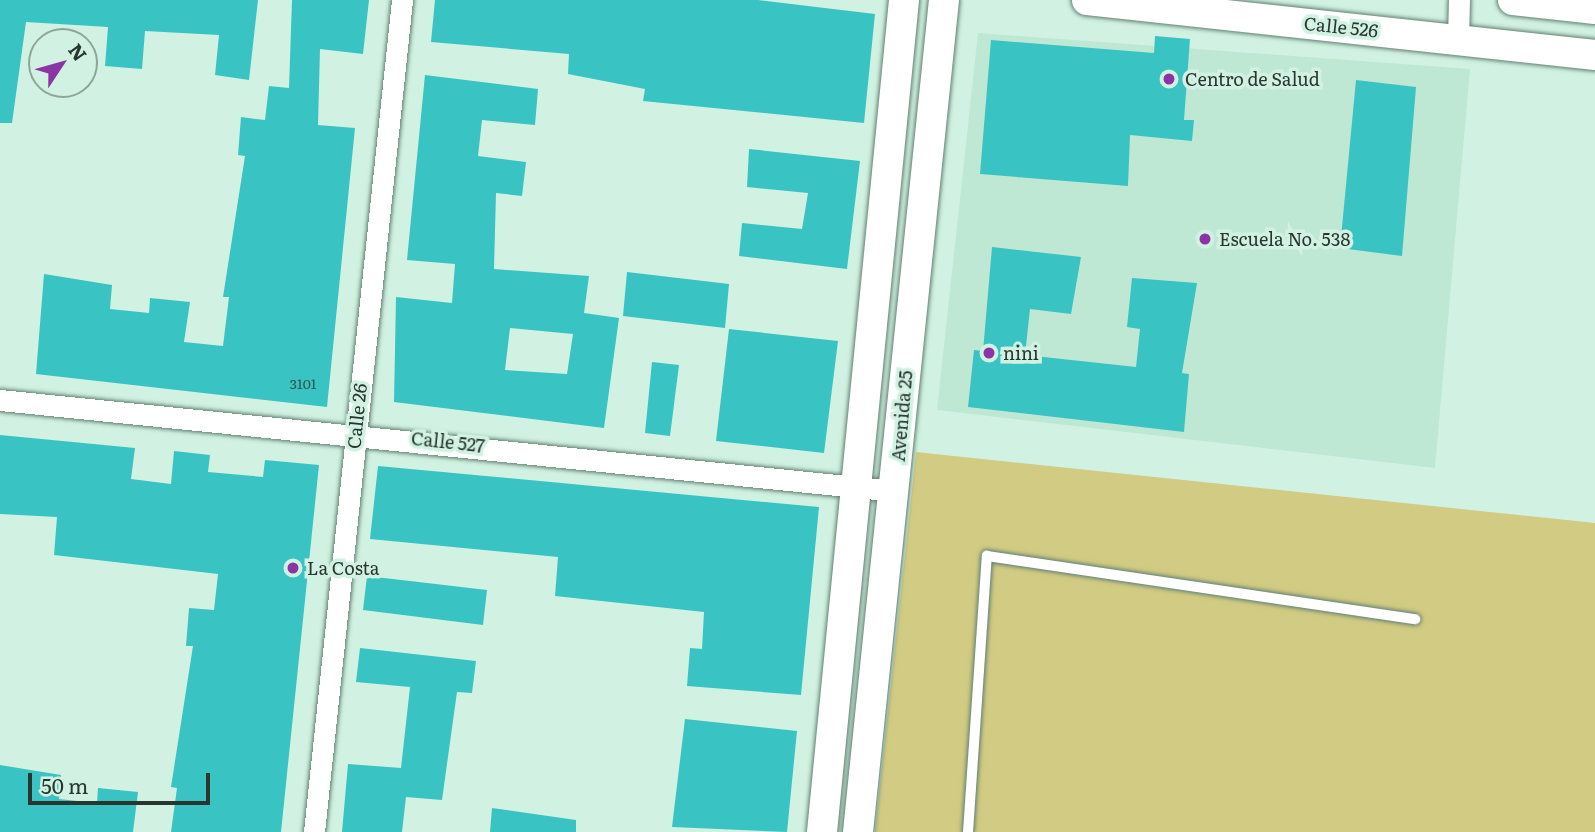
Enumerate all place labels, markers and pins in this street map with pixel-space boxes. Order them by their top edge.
place label: Centro de Salud [1185,68,1320,90]
marker: Centro de Salud [1159,69,1179,89]
place label: Escuela No. 538 [1219,228,1350,250]
marker: Escuela No. 538 [1197,231,1213,247]
place label: nini [1003,342,1039,364]
marker: nini [981,345,997,361]
place label: La Costa [307,557,379,579]
marker: La Costa [285,560,301,576]

